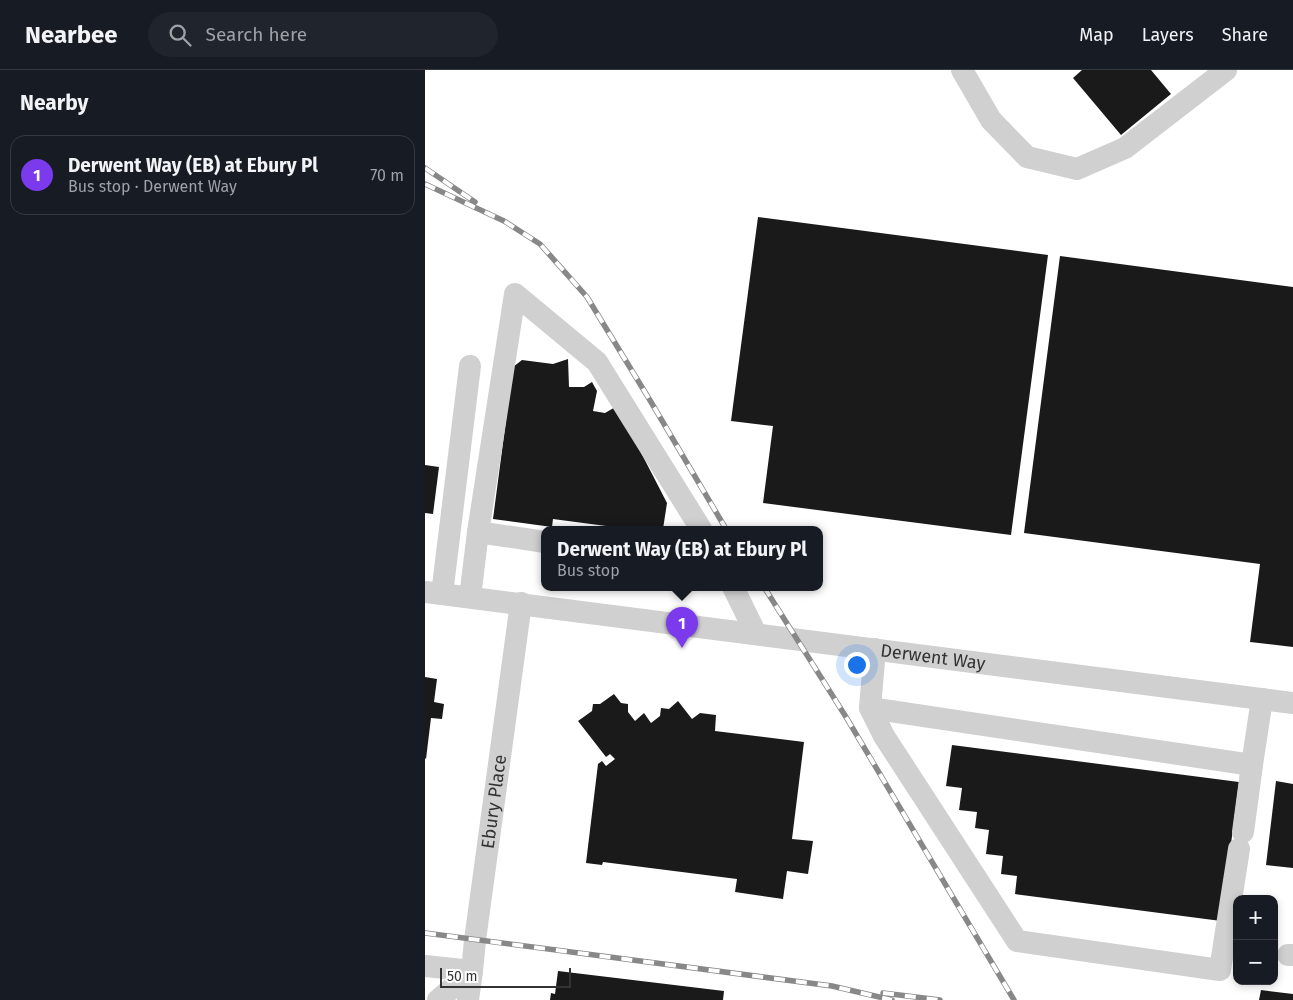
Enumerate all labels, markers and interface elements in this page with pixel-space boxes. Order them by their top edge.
search box [148,12,498,57]
text: Nearbee [25,21,118,49]
icon: search [166,21,194,49]
text: Search here [206,23,307,46]
text: Map [1079,24,1114,46]
text: Layers [1142,24,1194,46]
text: Share [1222,24,1268,46]
text: Nearby [20,90,88,116]
text: Derwent Way (EB) at Ebury Pl [68,154,318,177]
text: 1 [33,166,41,185]
text: 70 m [370,166,404,185]
text: Bus stop · Derwent Way [68,177,237,196]
popup [541,526,823,591]
text: Derwent Way (EB) at Ebury Pl [557,538,807,561]
text: Bus stop [557,561,620,580]
pin: 1 [666,607,698,648]
street label: Derwent Way [879,639,987,675]
your location [844,652,870,678]
street label: Ebury Place [477,753,511,850]
map controls [1233,895,1278,985]
button: + [1233,895,1278,940]
button: − [1233,940,1278,985]
scale bar [440,965,571,988]
text: 50 m [447,968,478,985]

